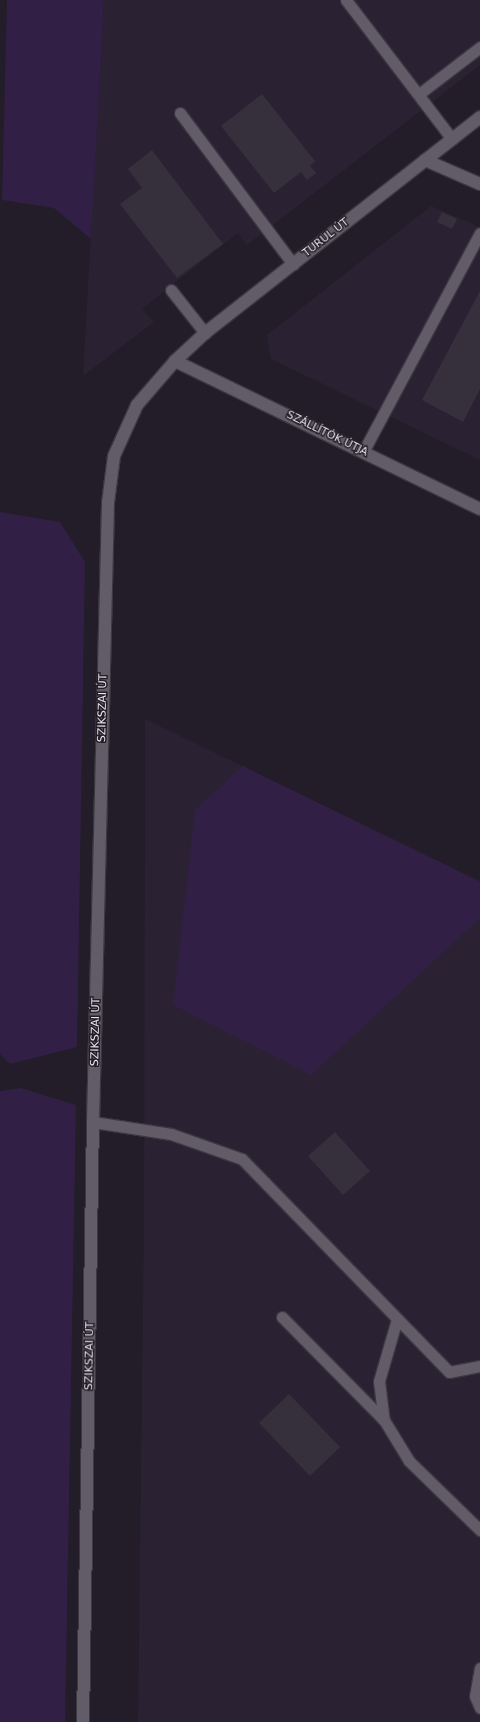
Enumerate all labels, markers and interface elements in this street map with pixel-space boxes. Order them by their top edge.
street label: TURUL ÚT [300,216,352,260]
street label: SZÁLLÍTÓK ÚTJA [284,409,370,459]
street label: SZIKSZAI ÚT [96,674,110,742]
street label: SZIKSZAI ÚT [89,998,103,1066]
street label: SZIKSZAI ÚT [83,1322,97,1390]

